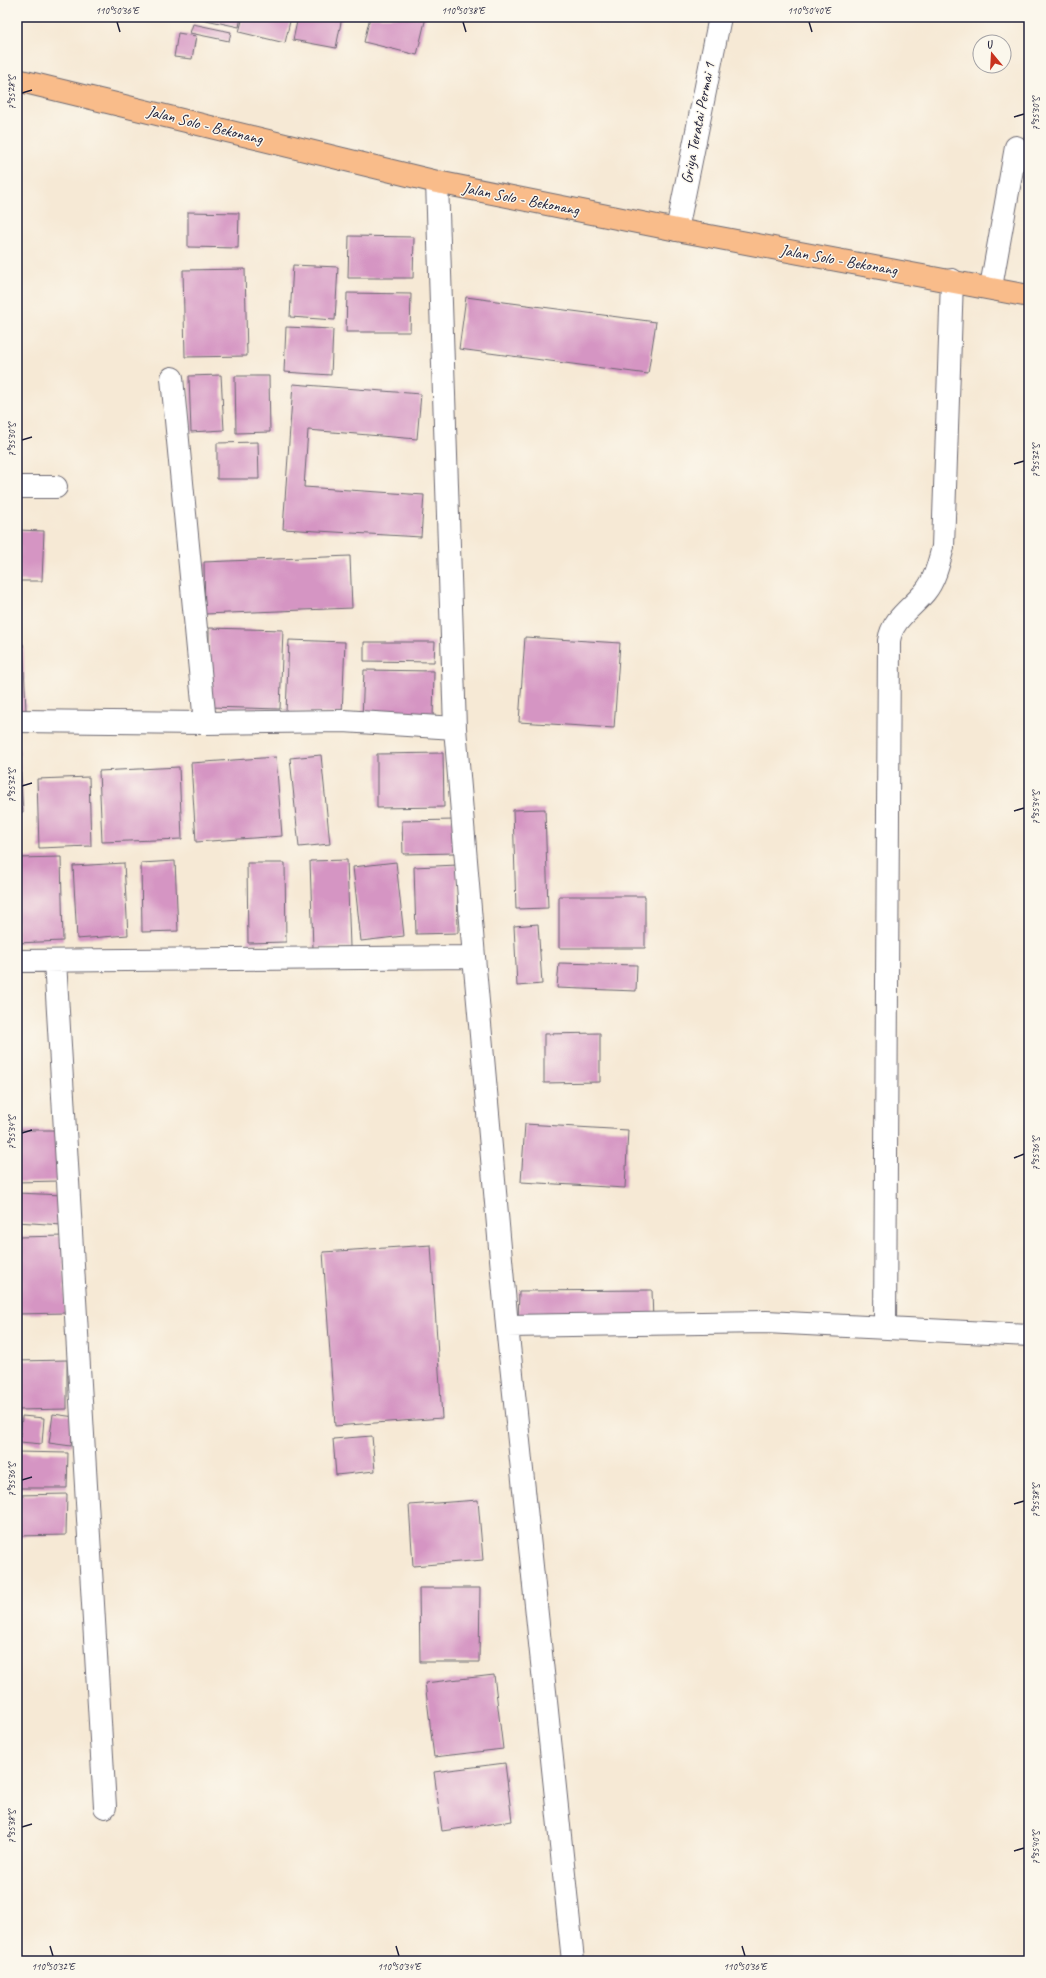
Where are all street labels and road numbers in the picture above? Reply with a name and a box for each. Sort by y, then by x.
street label: Griya Teratai Permai 1 [676,60,720,185]
street label: Jalan Solo - Bekonang [144,101,266,149]
street label: Jalan Solo - Bekonang [460,178,582,220]
street label: Jalan Solo - Bekonang [778,240,900,280]

